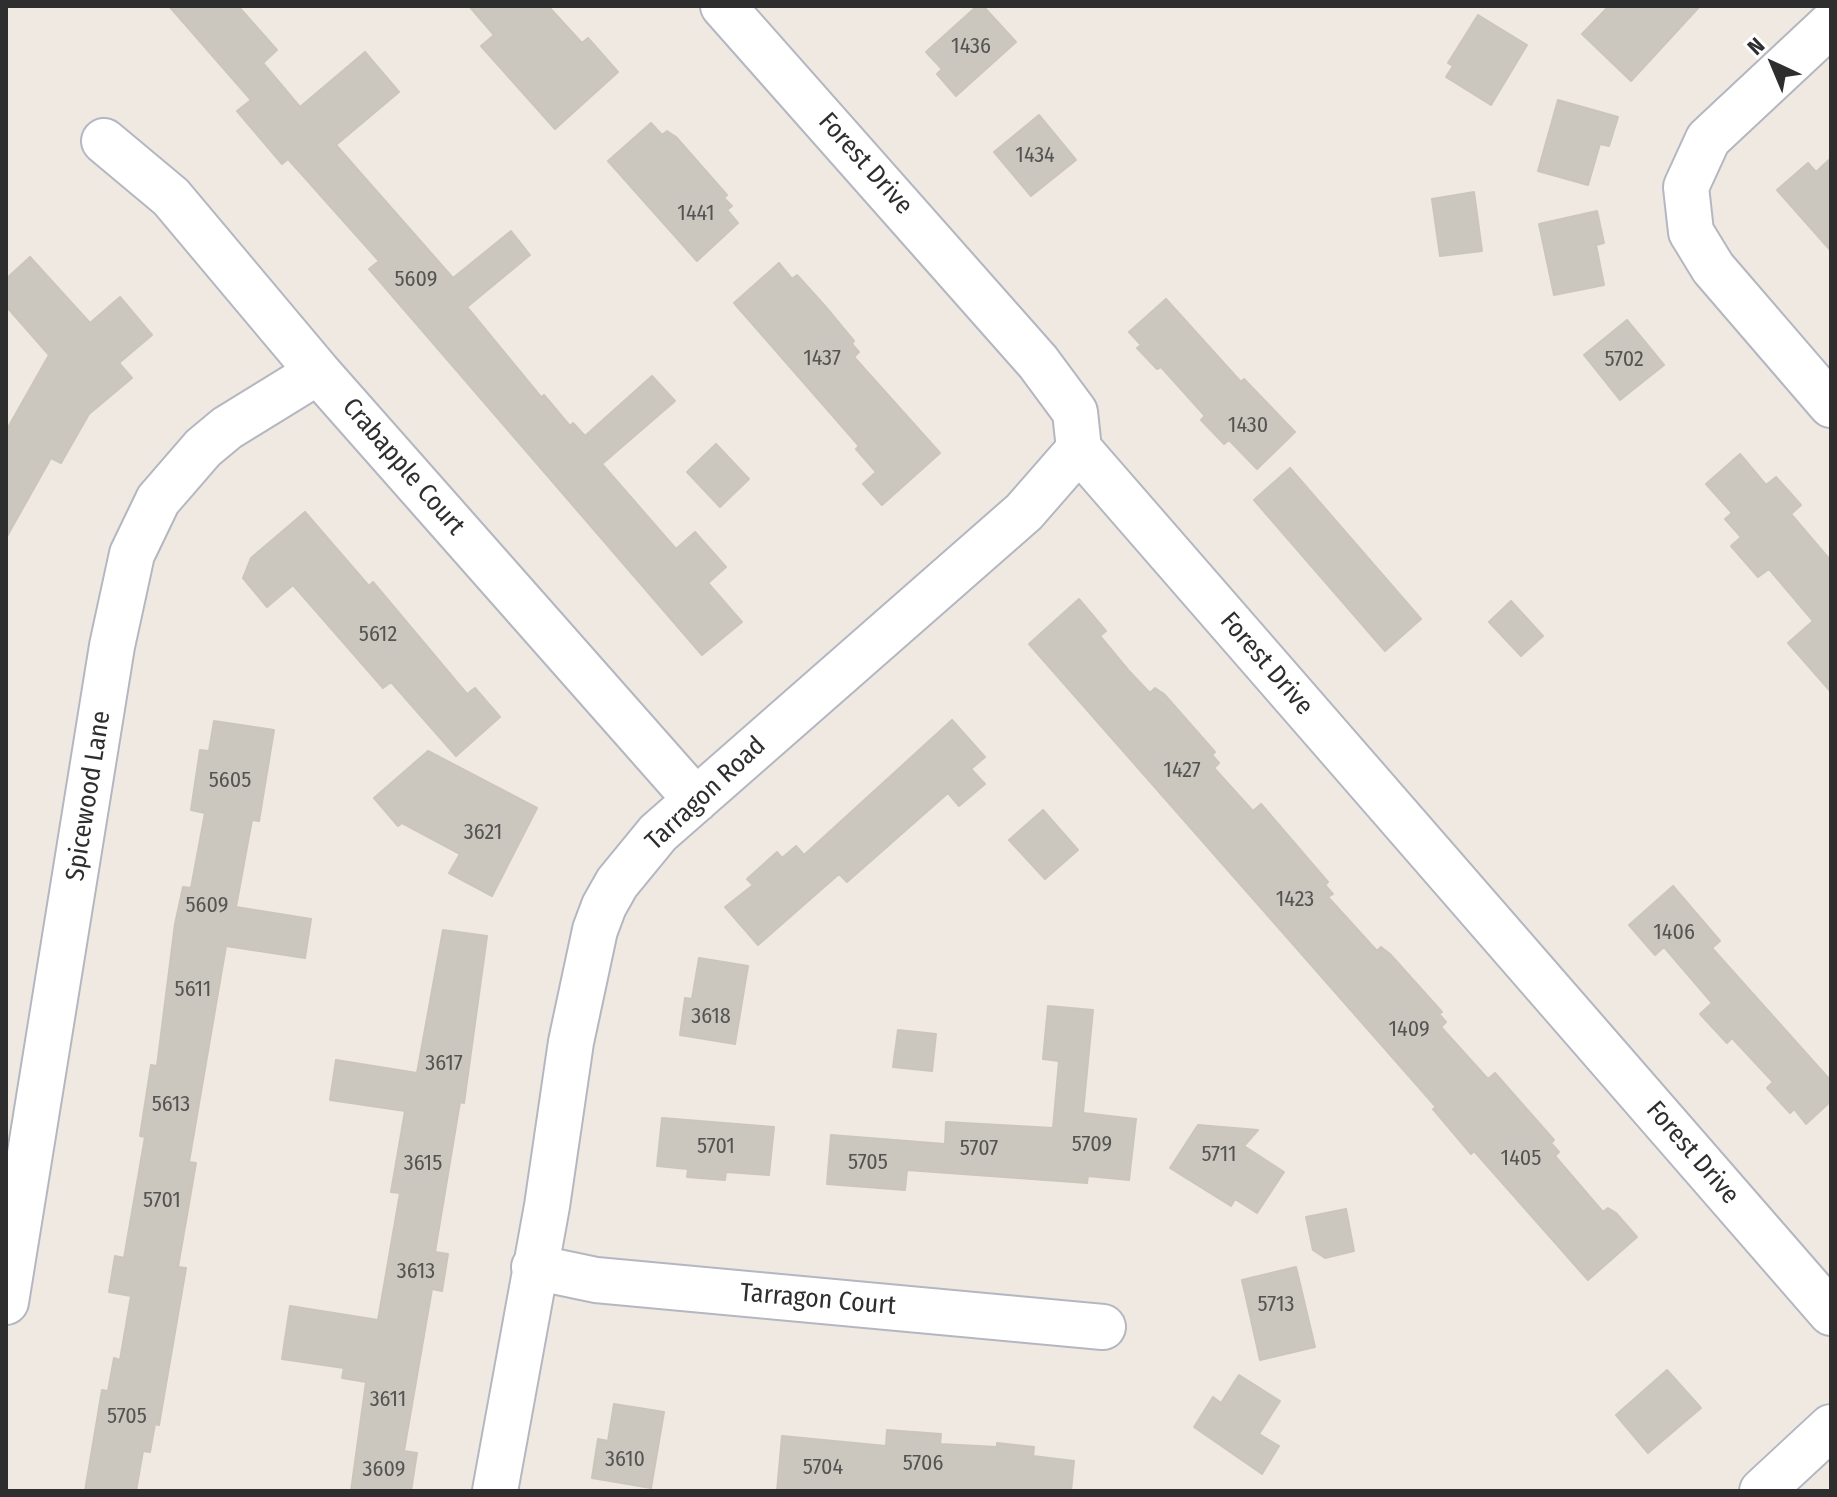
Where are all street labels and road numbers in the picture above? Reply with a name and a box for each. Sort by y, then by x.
street label: Forest Drive [811,107,919,221]
street label: Crabapple Court [335,392,471,542]
street label: Forest Drive [1213,606,1319,722]
street label: Spicewood Lane [60,709,118,883]
street label: Tarragon Road [640,731,772,857]
street label: Forest Drive [1639,1095,1745,1211]
street label: Tarragon Court [739,1278,897,1322]

